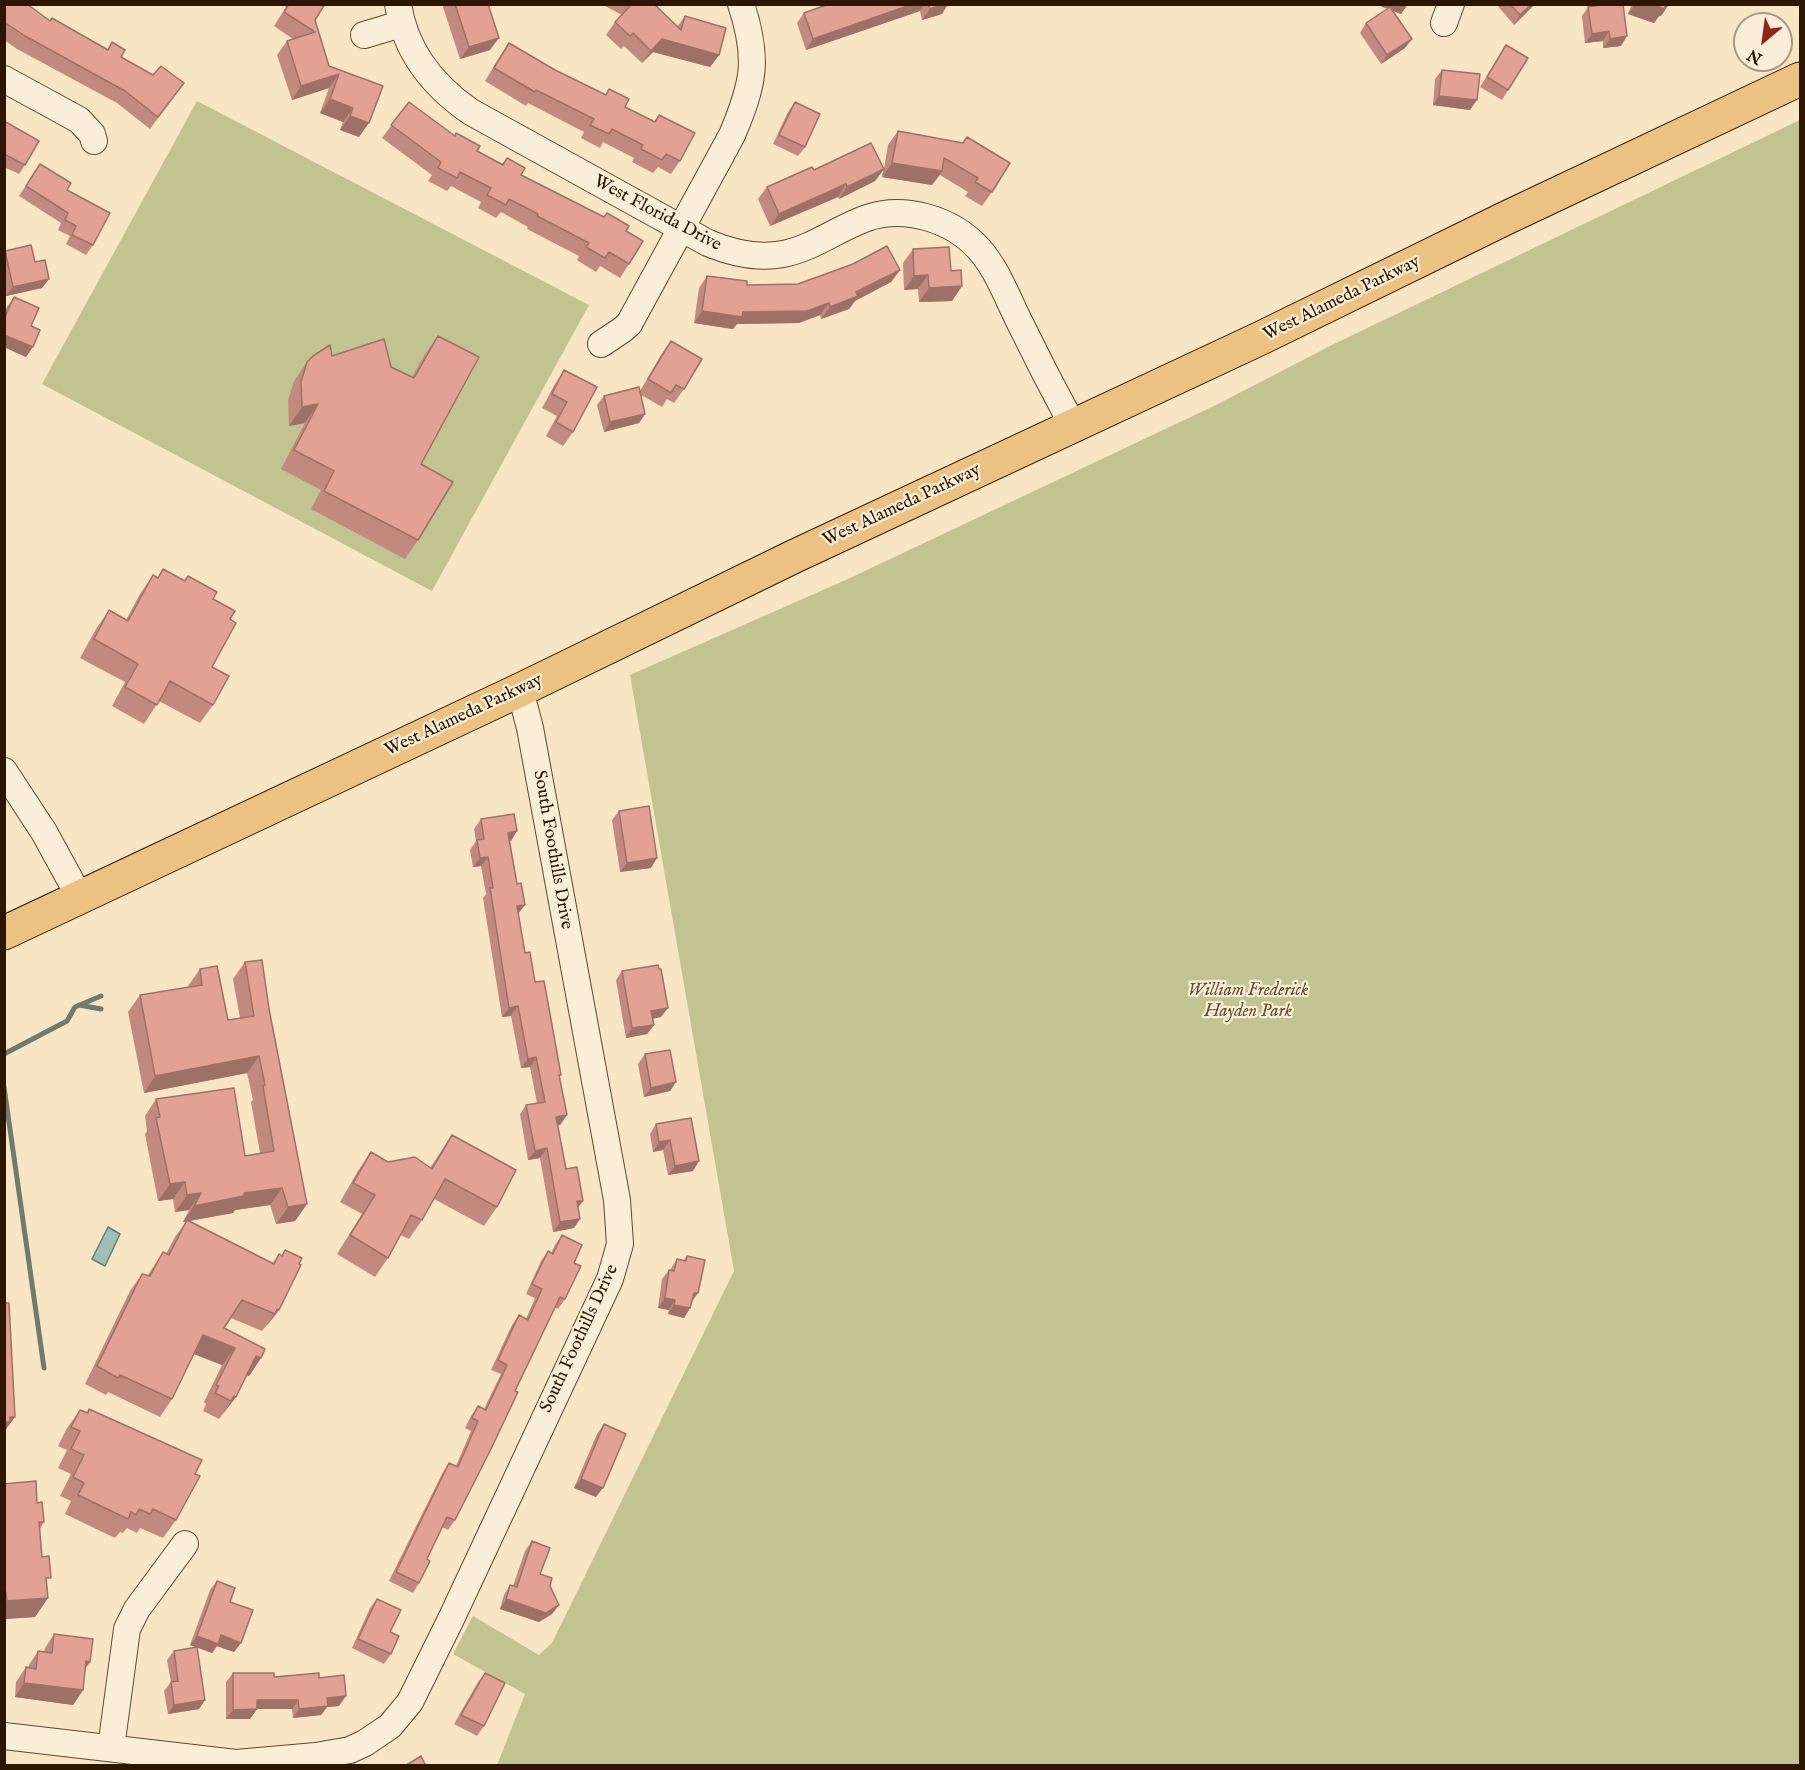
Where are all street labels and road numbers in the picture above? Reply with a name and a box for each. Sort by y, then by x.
street label: West Florida Drive [589,171,725,257]
street label: West Alameda Parkway [1260,252,1424,346]
street label: West Alameda Parkway [820,460,984,552]
street label: West Alameda Parkway [382,670,546,762]
street label: South Foothills Drive [527,769,577,931]
street label: South Foothills Drive [536,1261,624,1417]

